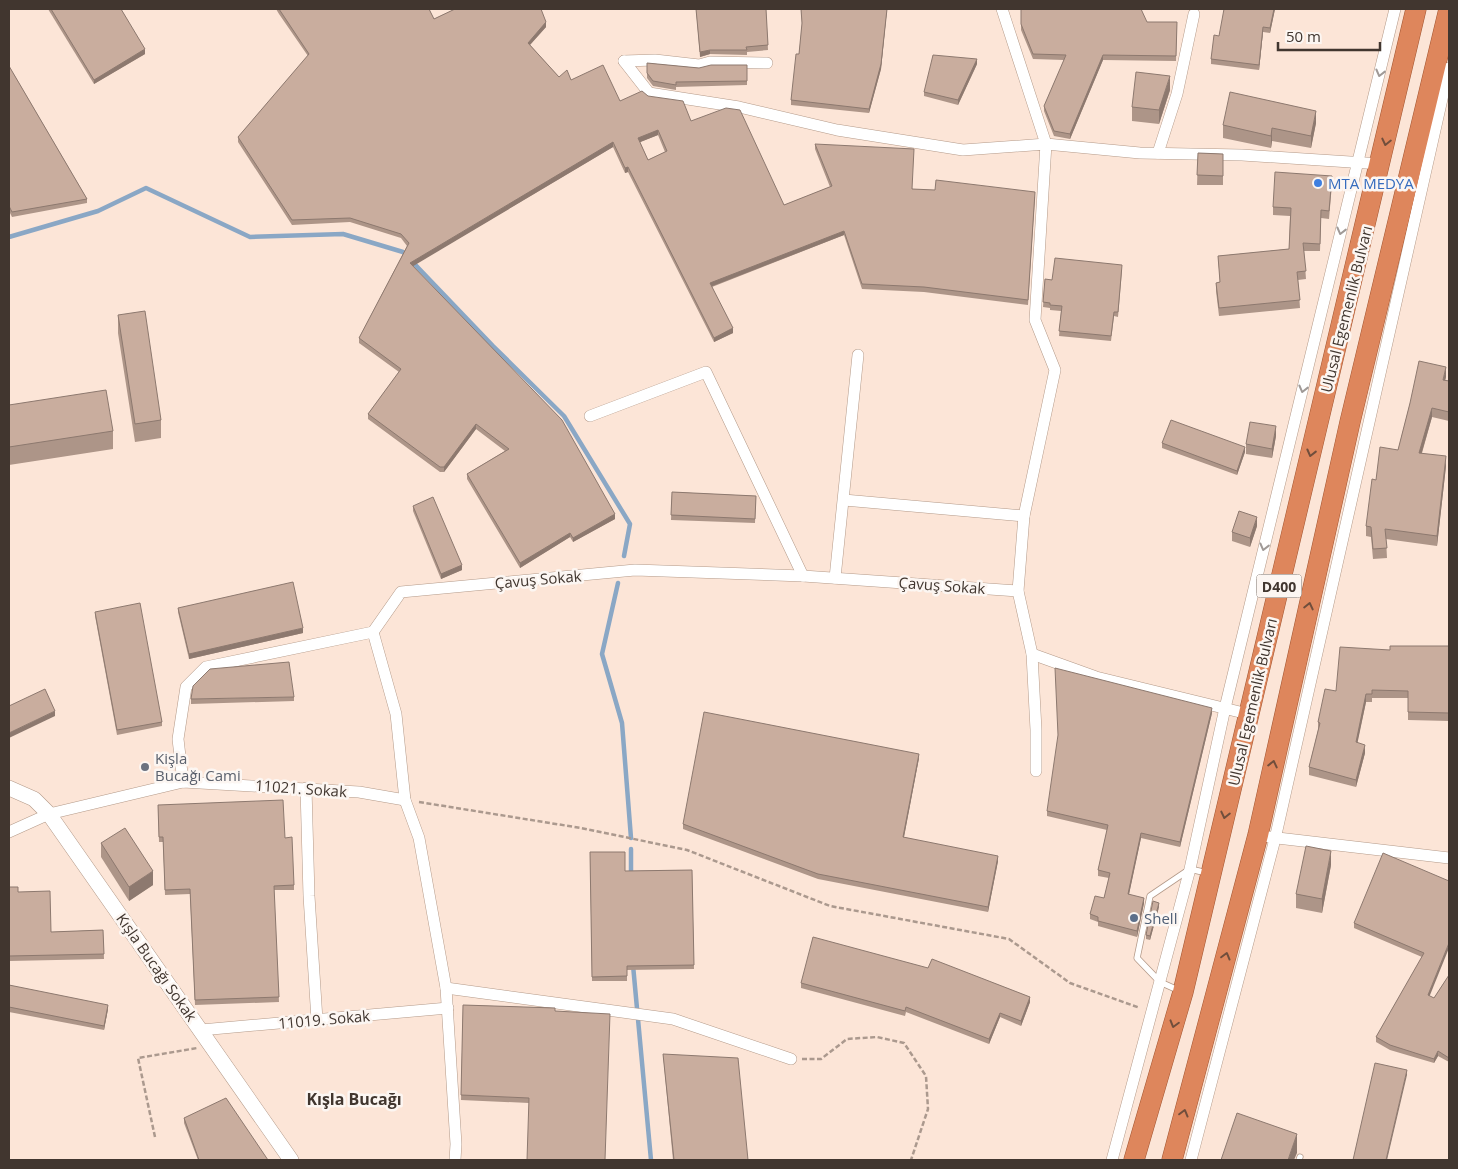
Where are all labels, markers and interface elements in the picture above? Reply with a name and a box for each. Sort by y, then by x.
scale bar [1278,20,1380,52]
text: 50 m [1286,26,1321,46]
one-way arrow [1375,69,1386,78]
one-way arrow [1381,137,1392,146]
place label: MTA MEDYA [1328,173,1414,193]
marker: MTA MEDYA [1312,177,1324,189]
street label: Ulusal Egemenlik Bulvarı [1316,223,1376,395]
one-way arrow [1336,227,1347,236]
one-way arrow [1298,384,1309,393]
one-way arrow [1306,448,1317,457]
one-way arrow [1259,542,1270,551]
street label: Çavuş Sokak [494,565,582,593]
street label: Çavuş Sokak [898,572,986,598]
road number: D400 [1256,574,1302,598]
one-way arrow [1303,601,1314,610]
street label: Ulusal Egemenlik Bulvarı [1223,616,1281,788]
place label: Kişla Bucağı Cami [155,748,241,785]
one-way arrow [1267,760,1278,769]
marker: Kişla Bucağı Cami [139,761,151,773]
street label: 11021. Sokak [254,775,348,801]
one-way arrow [1220,811,1231,820]
place label: Shell [1144,908,1177,928]
street label: Kışla Bucağı Sokak [112,909,202,1025]
marker: Shell [1128,912,1140,924]
one-way arrow [1220,952,1230,961]
street label: 11019. Sokak [277,1005,371,1033]
one-way arrow [1169,1019,1179,1027]
district label: Kışla Bucağı [306,1088,402,1110]
one-way arrow [1178,1109,1189,1118]

